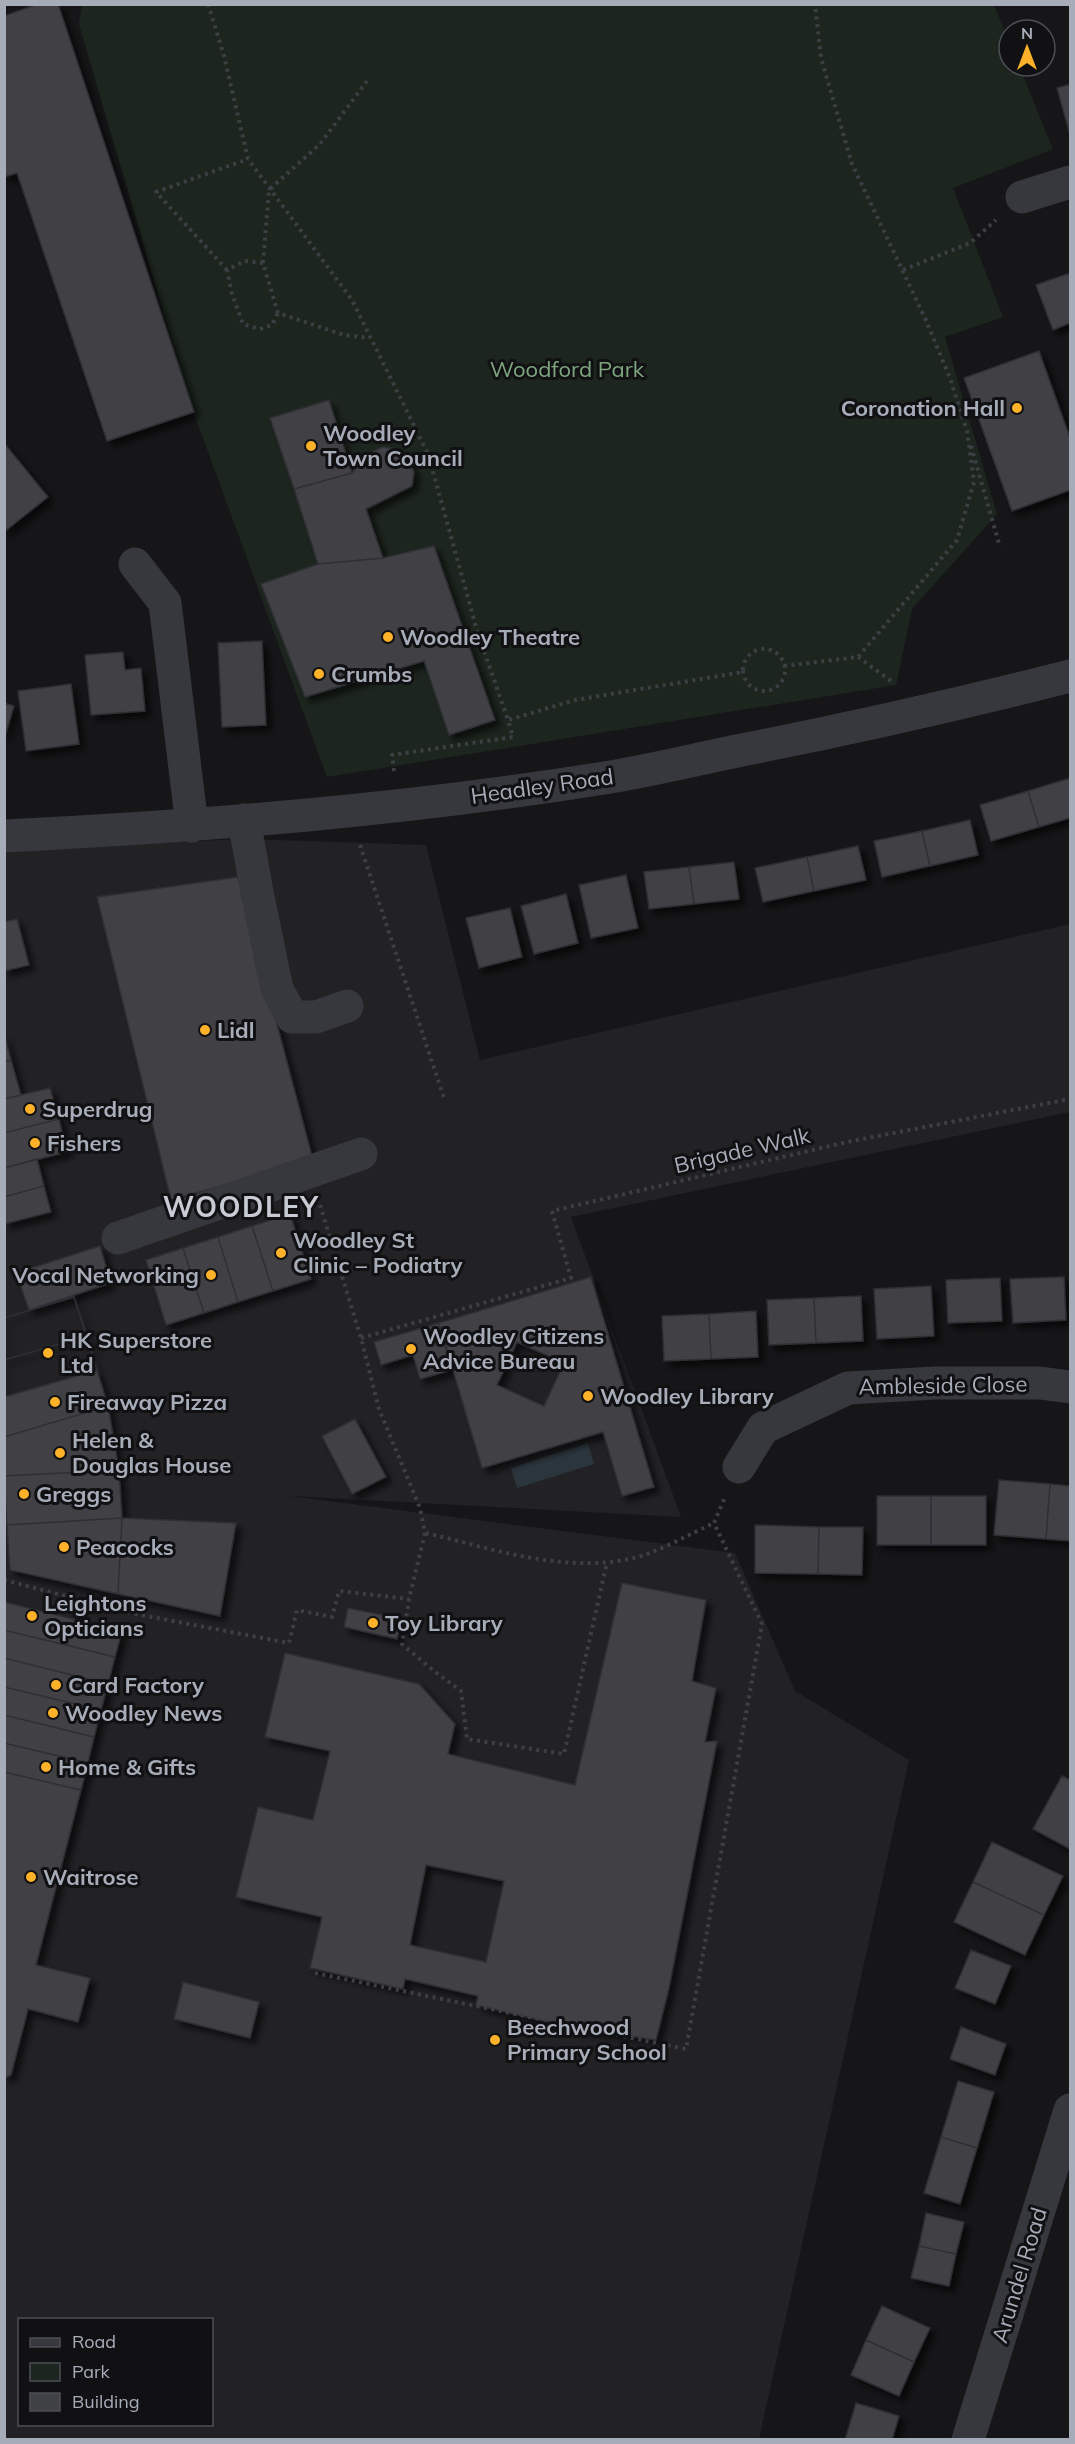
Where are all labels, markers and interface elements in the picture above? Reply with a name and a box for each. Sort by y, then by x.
north arrow [997,18,1057,78]
text: N [1021,23,1033,43]
park label: Woodford Park [490,355,645,383]
place label: Coronation Hall [841,394,1005,422]
marker: Coronation Hall [1010,401,1024,415]
place label: Woodley Town Council [323,419,463,472]
marker: Woodley Town Council [304,439,318,453]
place label: Woodley Theatre [400,623,580,651]
marker: Woodley Theatre [381,630,395,644]
place label: Crumbs [331,660,412,688]
marker: Crumbs [312,667,326,681]
street label: Headley Road [469,762,615,810]
place label: Lidl [217,1016,254,1044]
marker: Lidl [198,1023,212,1037]
place label: Superdrug [42,1095,153,1123]
marker: Superdrug [23,1102,37,1116]
street label: Brigade Walk [671,1121,813,1179]
place label: Fishers [47,1129,121,1157]
marker: Fishers [28,1136,42,1150]
district label: WOODLEY [163,1189,319,1224]
place label: Woodley St Clinic – Podiatry [293,1226,463,1279]
marker: Woodley St Clinic – Podiatry [274,1246,288,1260]
place label: Vocal Networking [11,1261,199,1289]
marker: Vocal Networking [204,1268,218,1282]
place label: Woodley Citizens Advice Bureau [423,1322,604,1375]
place label: HK Superstore Ltd [60,1326,212,1379]
marker: Woodley Citizens Advice Bureau [404,1342,418,1356]
marker: HK Superstore Ltd [41,1346,55,1360]
street label: Ambleside Close [858,1370,1028,1400]
place label: Woodley Library [600,1382,774,1410]
place label: Fireaway Pizza [67,1388,227,1416]
marker: Woodley Library [581,1389,595,1403]
marker: Fireaway Pizza [48,1395,62,1409]
place label: Helen & Douglas House [72,1426,231,1479]
marker: Helen & Douglas House [53,1446,67,1460]
place label: Greggs [36,1480,111,1508]
marker: Greggs [17,1487,31,1501]
place label: Peacocks [76,1533,174,1561]
marker: Peacocks [57,1540,71,1554]
place label: Leightons Opticians [44,1589,147,1642]
marker: Leightons Opticians [25,1609,39,1623]
place label: Toy Library [385,1609,503,1637]
marker: Toy Library [366,1616,380,1630]
place label: Card Factory [68,1671,204,1699]
marker: Card Factory [49,1678,63,1692]
place label: Woodley News [65,1699,222,1727]
marker: Woodley News [46,1706,60,1720]
place label: Home & Gifts [58,1753,196,1781]
marker: Home & Gifts [39,1760,53,1774]
place label: Waitrose [43,1863,139,1891]
marker: Waitrose [24,1870,38,1884]
place label: Beechwood Primary School [507,2013,667,2066]
marker: Beechwood Primary School [488,2033,502,2047]
street label: Arundel Road [985,2204,1053,2346]
legend [18,2318,213,2426]
text: Road [72,2330,116,2353]
text: Park [72,2360,111,2383]
text: Building [72,2390,140,2413]

